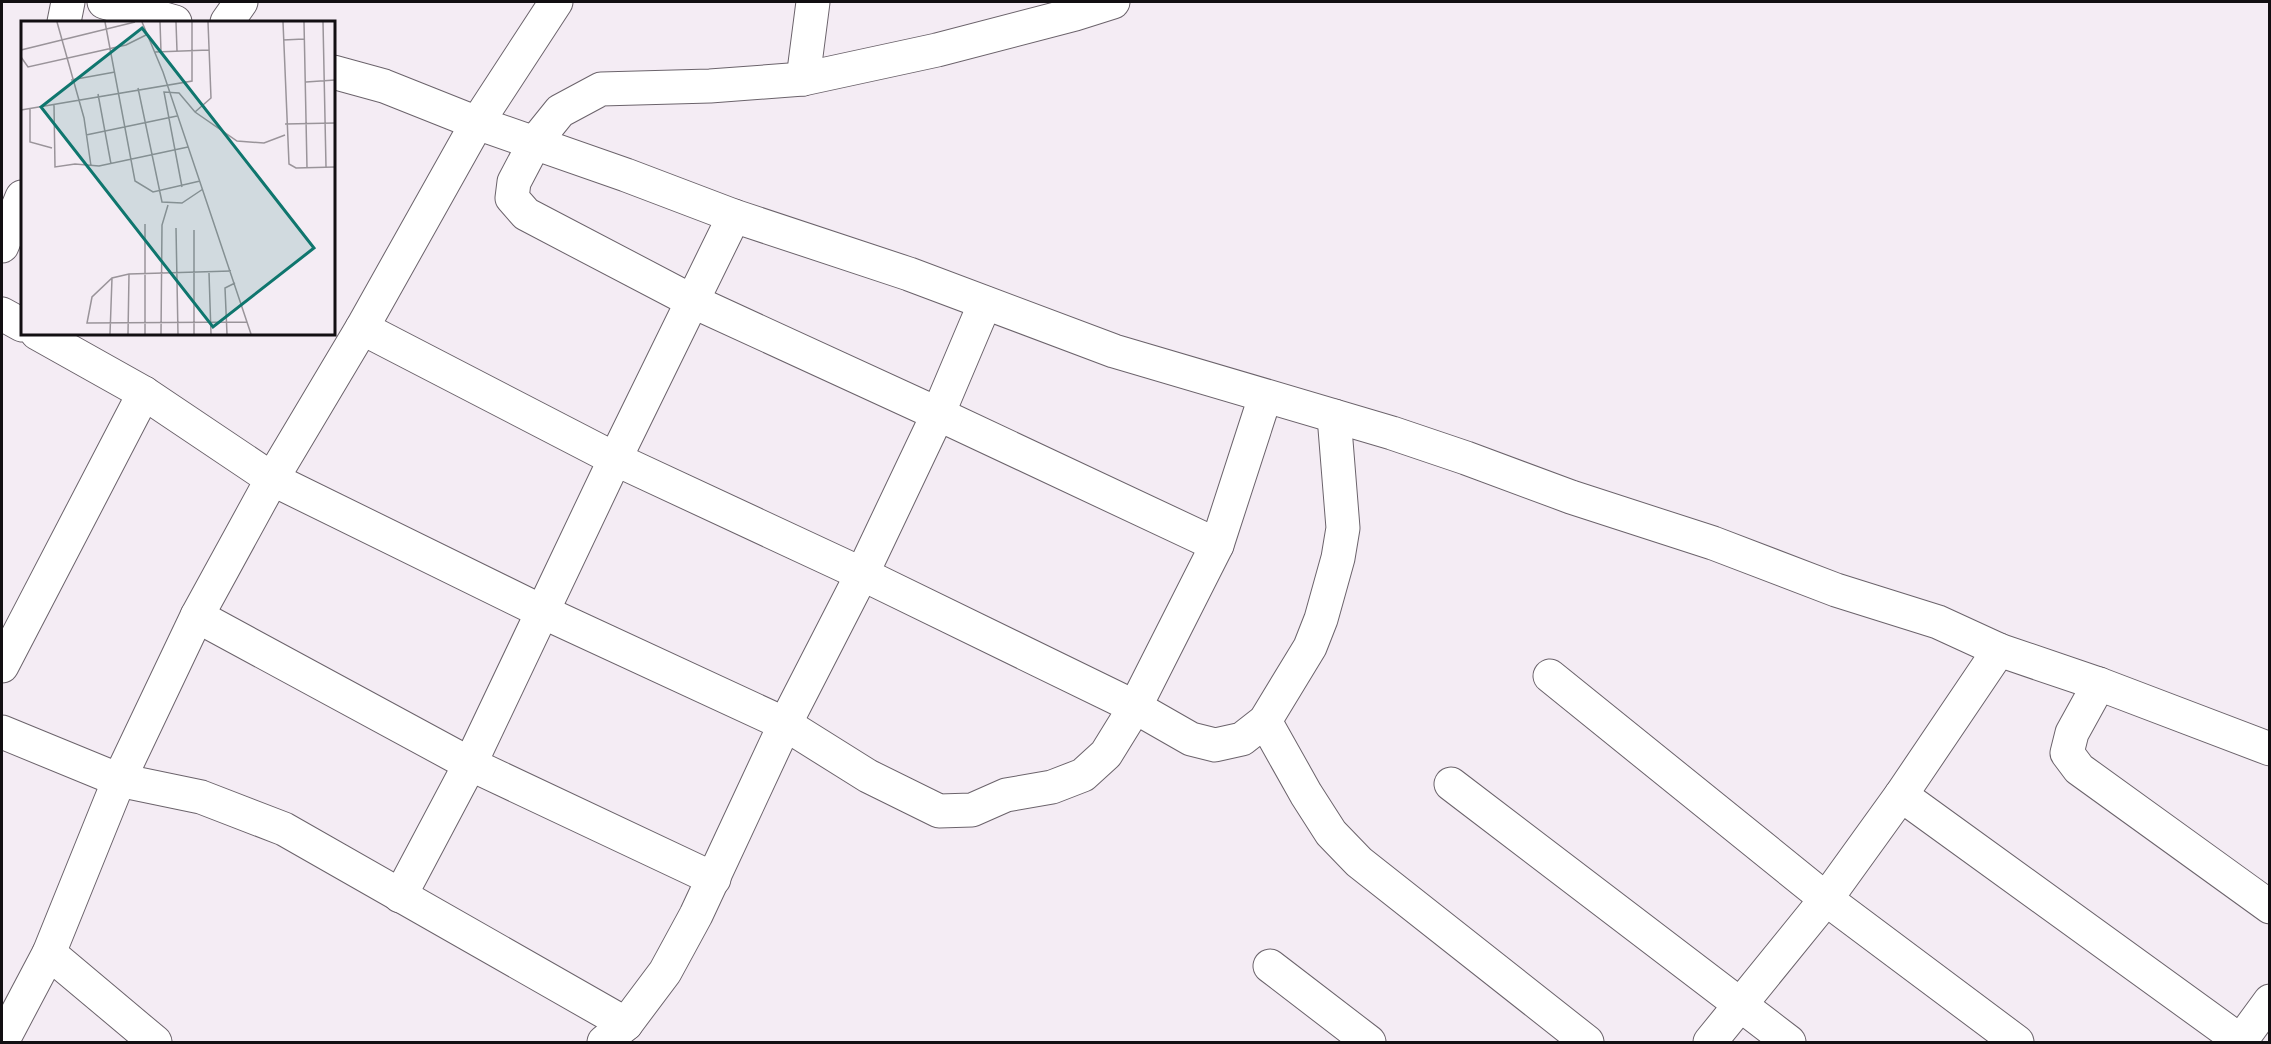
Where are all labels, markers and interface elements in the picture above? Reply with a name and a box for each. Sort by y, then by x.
inset map [21,21,334,334]

